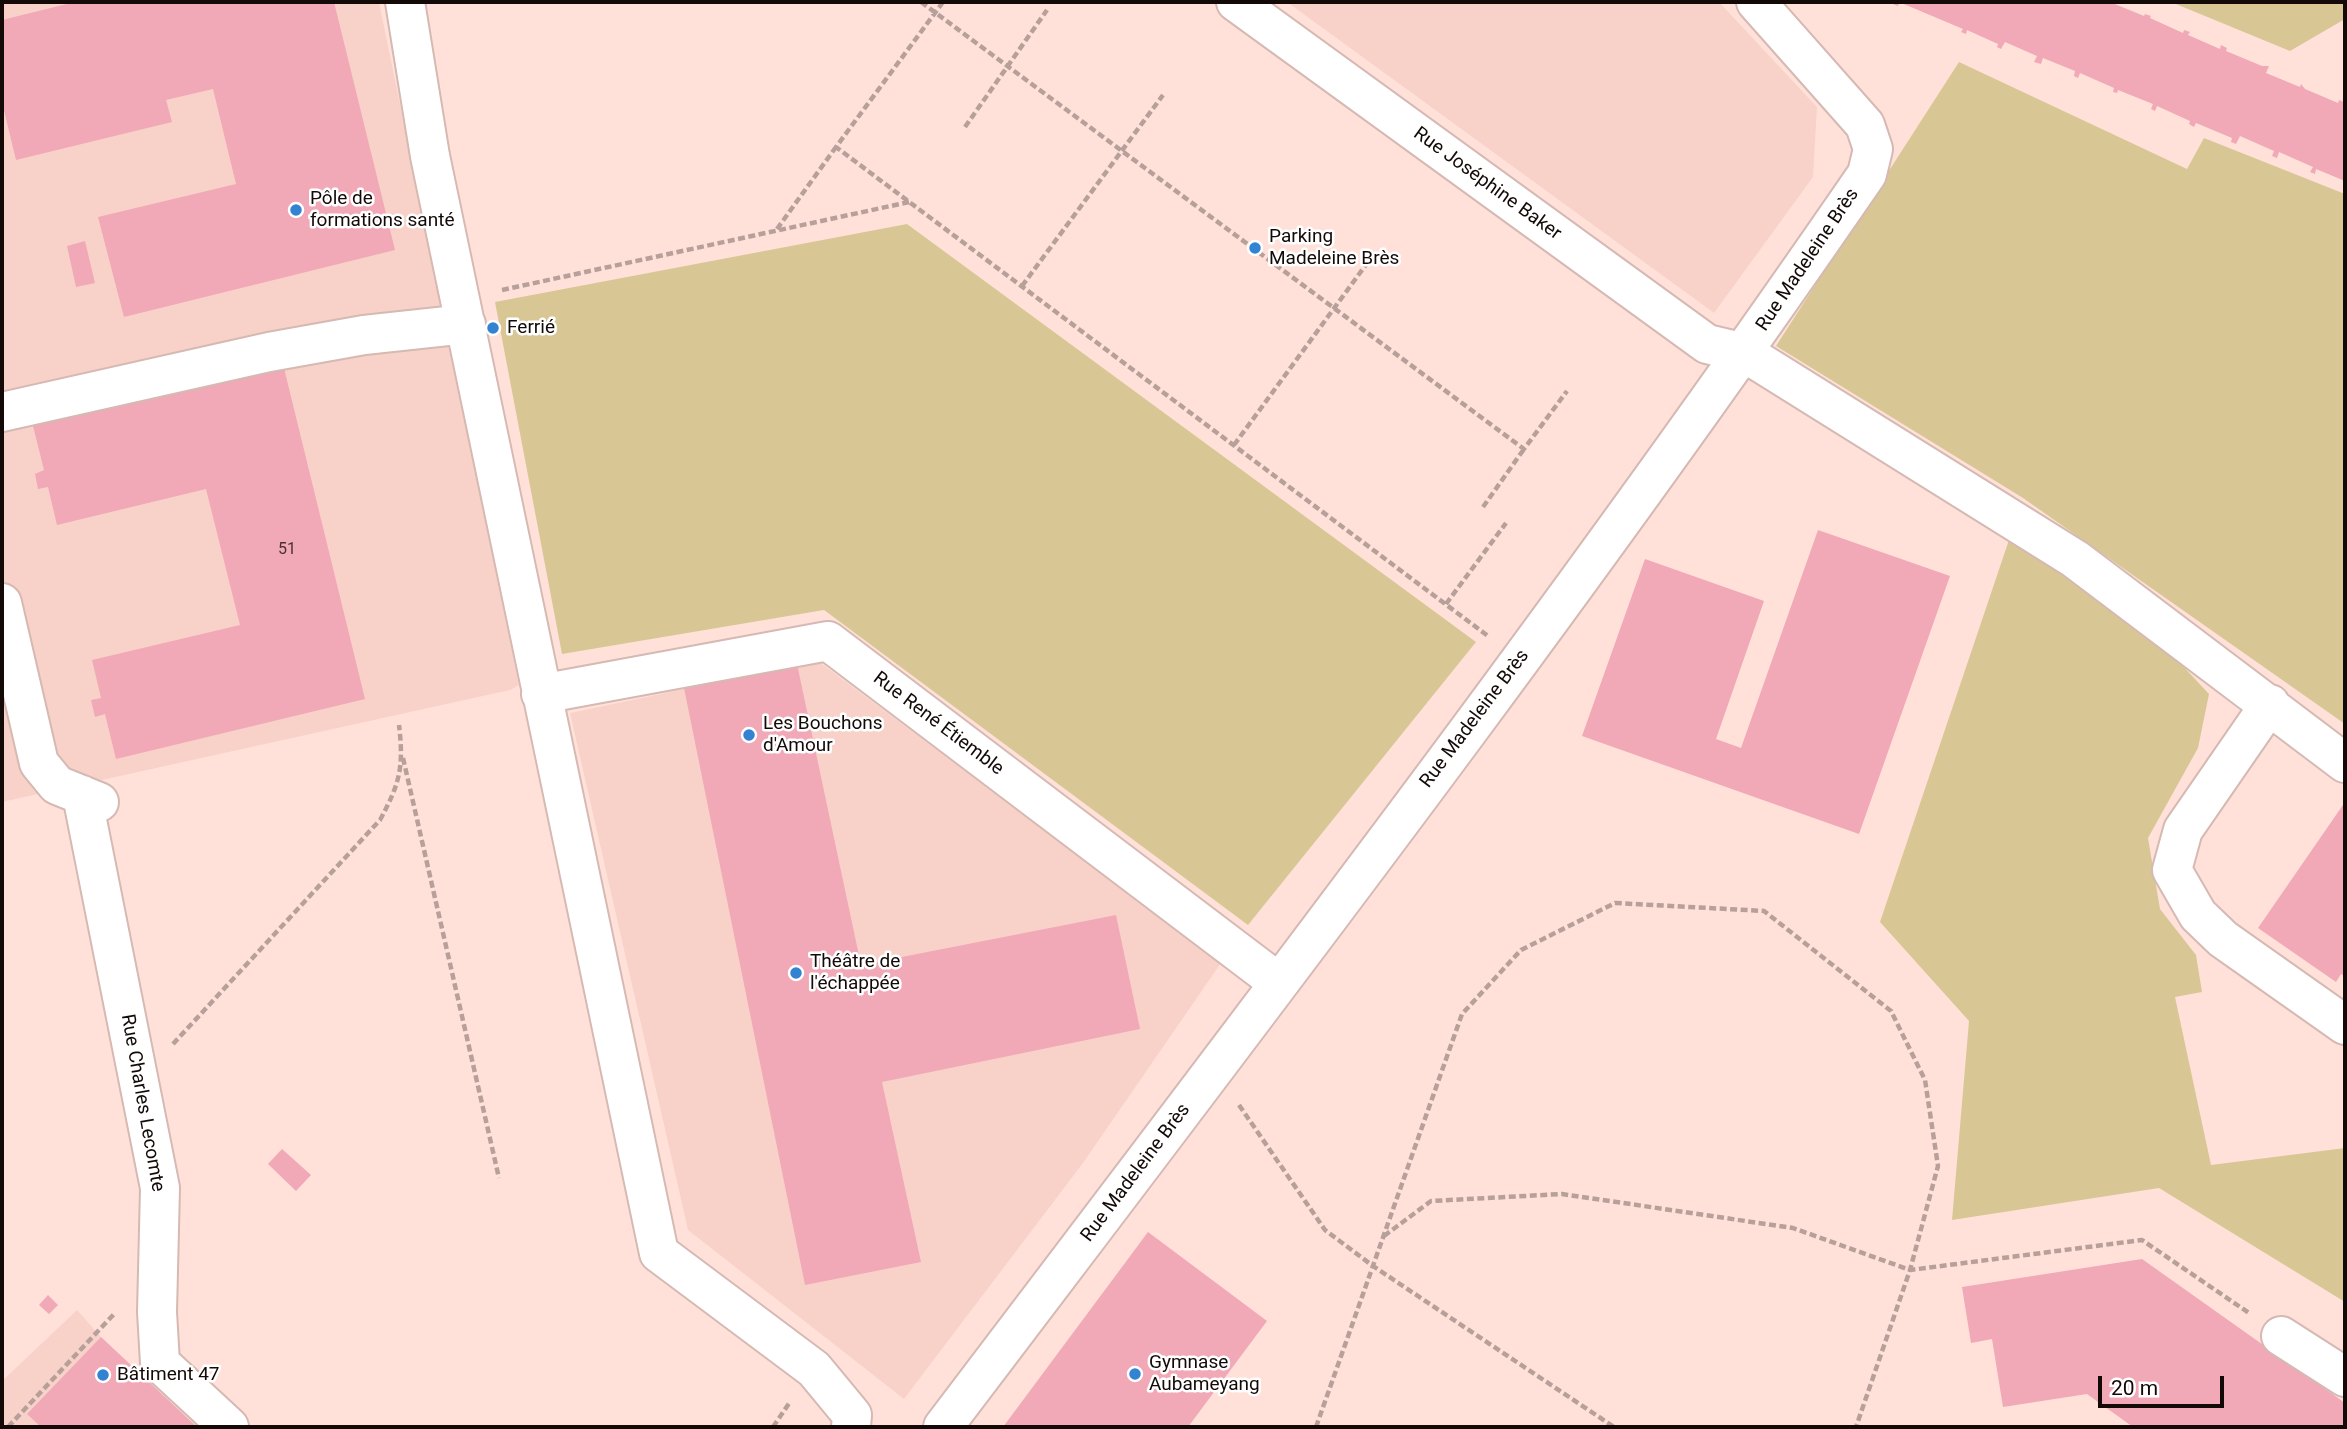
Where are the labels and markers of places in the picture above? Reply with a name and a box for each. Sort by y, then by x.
place label: Pôle de formations santé [310,188,454,232]
marker: Pôle de formations santé [288,202,304,218]
place label: Parking Madeleine Brès [1269,226,1399,270]
marker: Parking Madeleine Brès [1247,240,1263,256]
place label: Ferrié [507,317,555,339]
marker: Ferrié [485,320,501,336]
place label: Les Bouchons d'Amour [763,713,883,757]
marker: Les Bouchons d'Amour [741,727,757,743]
place label: Théâtre de l'échappée [810,951,900,995]
marker: Théâtre de l'échappée [788,965,804,981]
place label: Gymnase Aubameyang [1149,1352,1260,1396]
place label: Bâtiment 47 [117,1364,220,1386]
marker: Gymnase Aubameyang [1127,1366,1143,1382]
marker: Bâtiment 47 [95,1367,111,1383]

